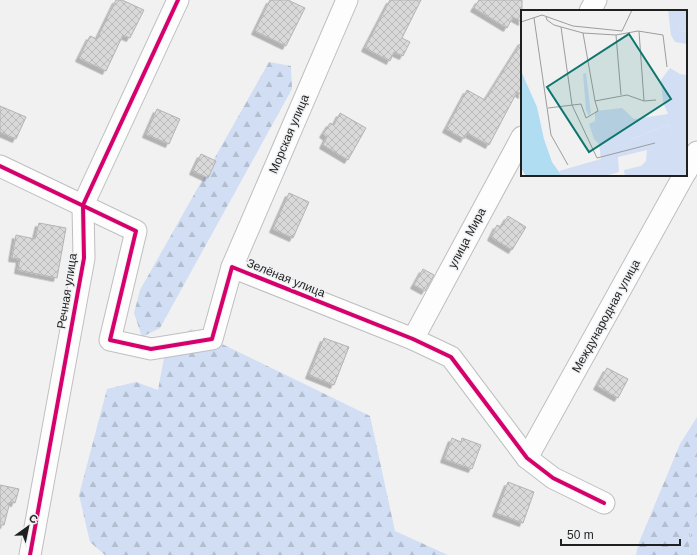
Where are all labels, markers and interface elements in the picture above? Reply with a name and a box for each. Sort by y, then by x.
inset map [521,10,687,176]
street label: Морская улица [266,92,312,176]
street label: улица Мира [445,205,489,271]
street label: Речная улица [54,252,80,330]
street label: Зелёная улица [245,256,328,300]
street label: Международная улица [569,257,643,375]
north arrow [8,507,48,547]
text: С [27,511,40,526]
scale bar [561,521,680,547]
text: 50 m [567,528,594,542]

